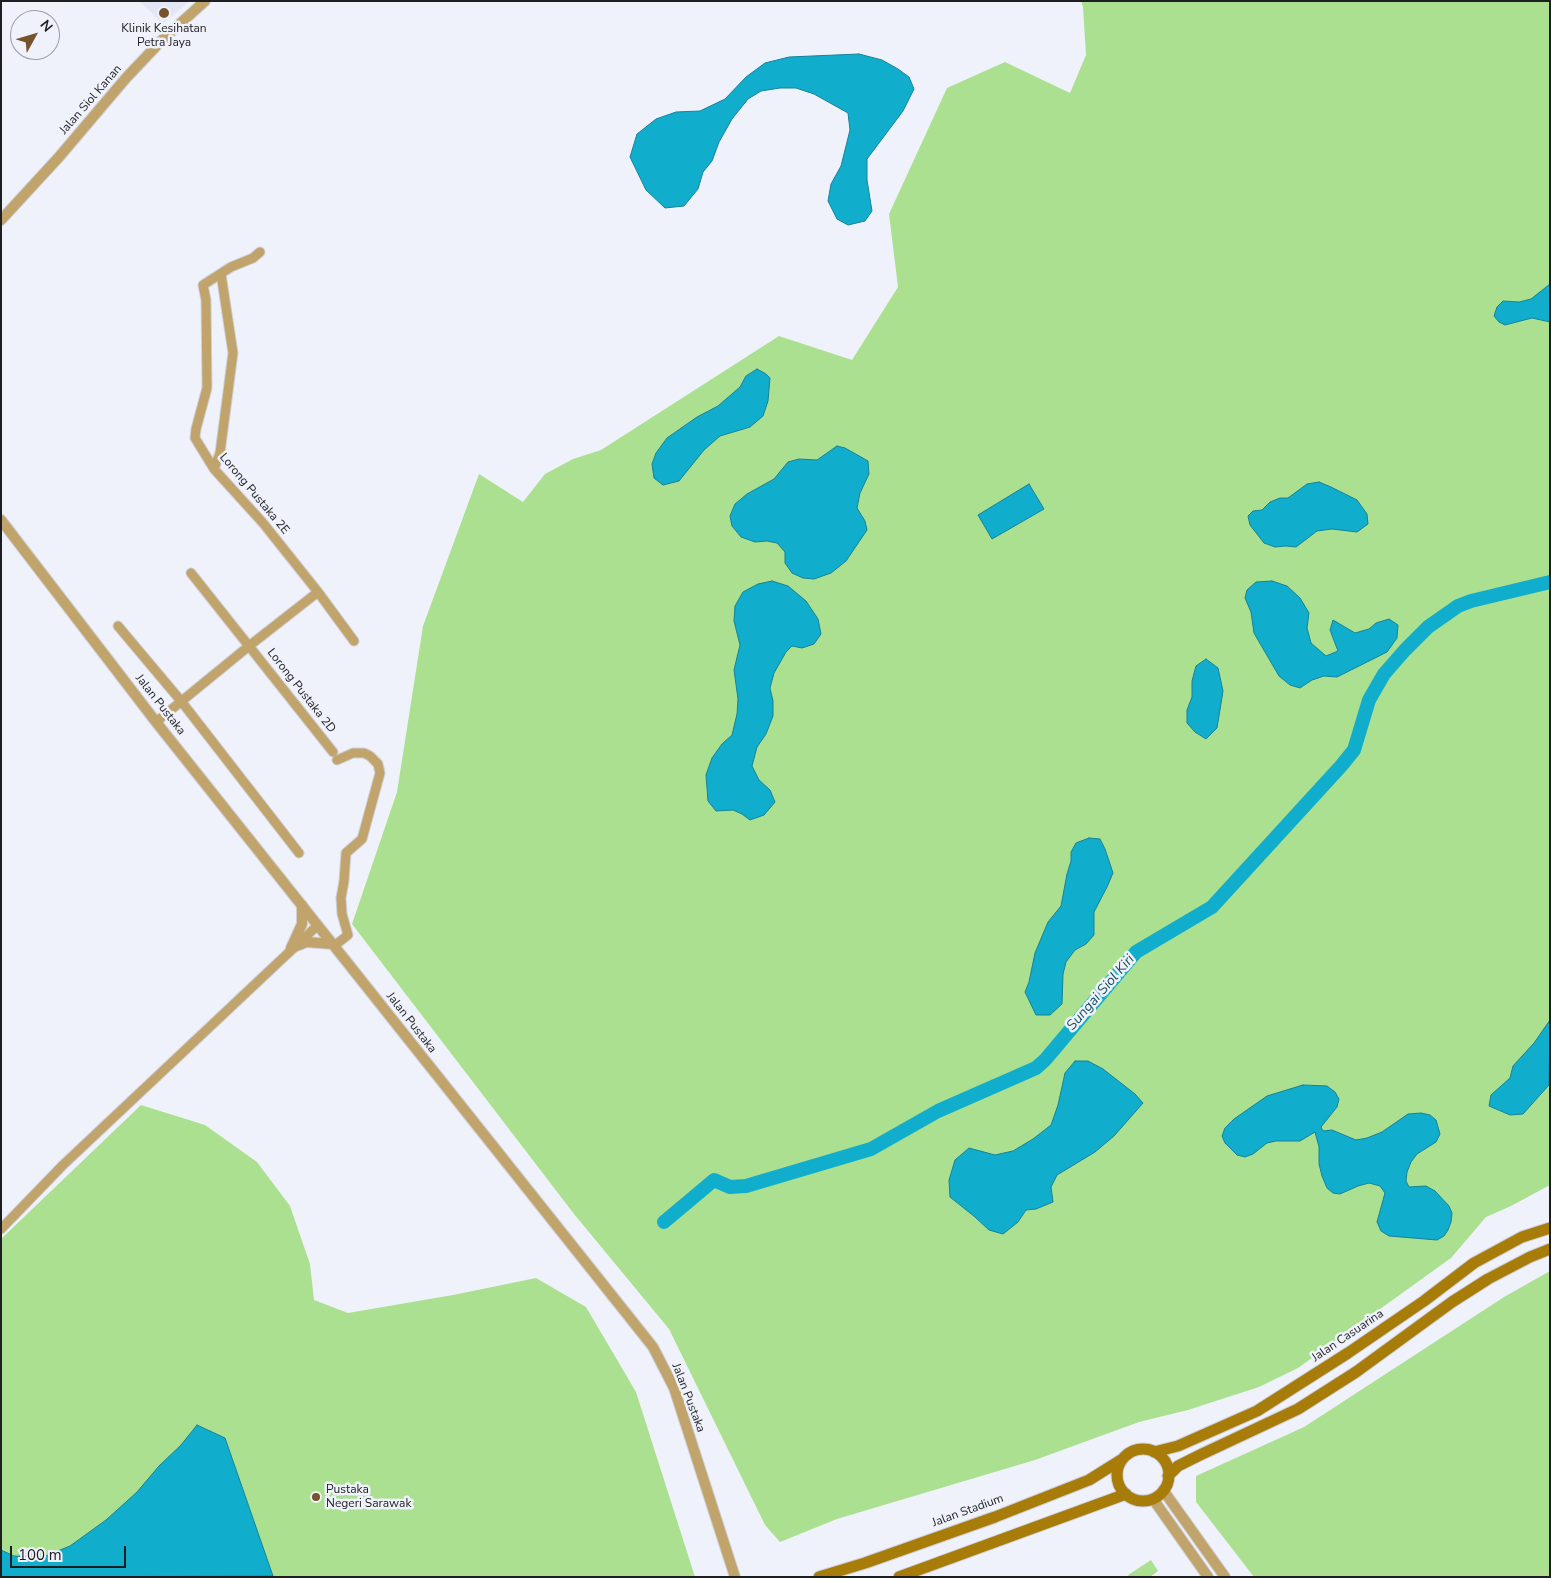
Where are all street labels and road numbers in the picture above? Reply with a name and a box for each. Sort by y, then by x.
street label: Jalan Siol Kanan [57,62,125,138]
street label: Lorong Pustaka 2E [216,451,292,537]
street label: Lorong Pustaka 2D [264,646,338,736]
street label: Jalan Pustaka [132,672,188,738]
street label: Jalan Pustaka [383,990,439,1056]
street label: Jalan Casuarina [1309,1307,1387,1365]
street label: Jalan Pustaka [668,1361,708,1435]
street label: Jalan Stadium [930,1491,1006,1531]

